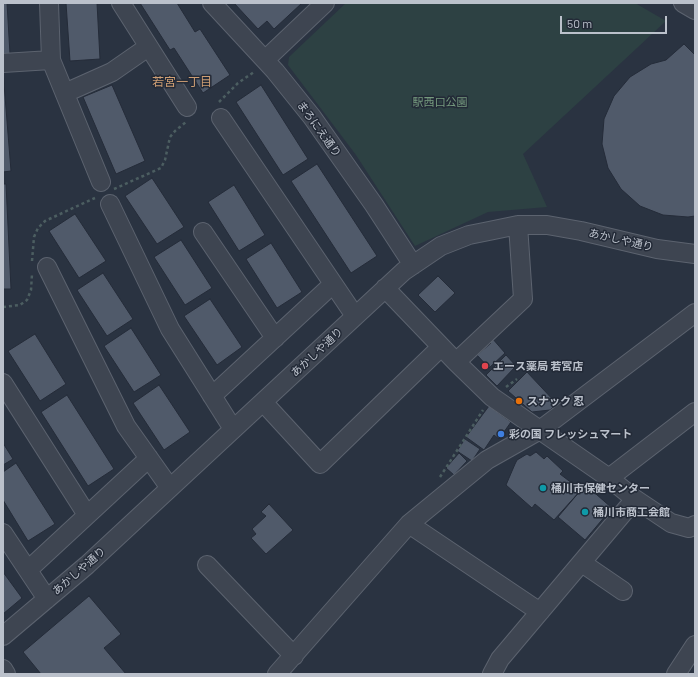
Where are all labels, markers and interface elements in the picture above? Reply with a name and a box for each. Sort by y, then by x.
scale bar [562,8,669,34]
text: 50 m [567,16,592,30]
district label: 若宮一丁目 [152,75,212,89]
park label: 駅西口公園 [413,95,467,109]
street label: まろにえ通り [294,98,344,160]
street label: あかしや通り [587,226,655,254]
street label: あかしや通り [288,325,346,379]
place label: エース薬局 若宮店 [493,359,583,373]
marker: エース薬局 若宮店 [480,361,490,371]
place label: スナック 忍 [527,394,584,408]
marker: スナック 忍 [514,396,524,406]
place label: 彩の国 フレッシュマート [509,427,632,441]
marker: 彩の国 フレッシュマート [496,429,506,439]
place label: 桶川市保健センター [551,481,650,495]
marker: 桶川市保健センター [538,483,548,493]
place label: 桶川市商工会館 [593,505,670,519]
marker: 桶川市商工会館 [580,507,590,517]
street label: あかしや通り [50,544,108,598]

